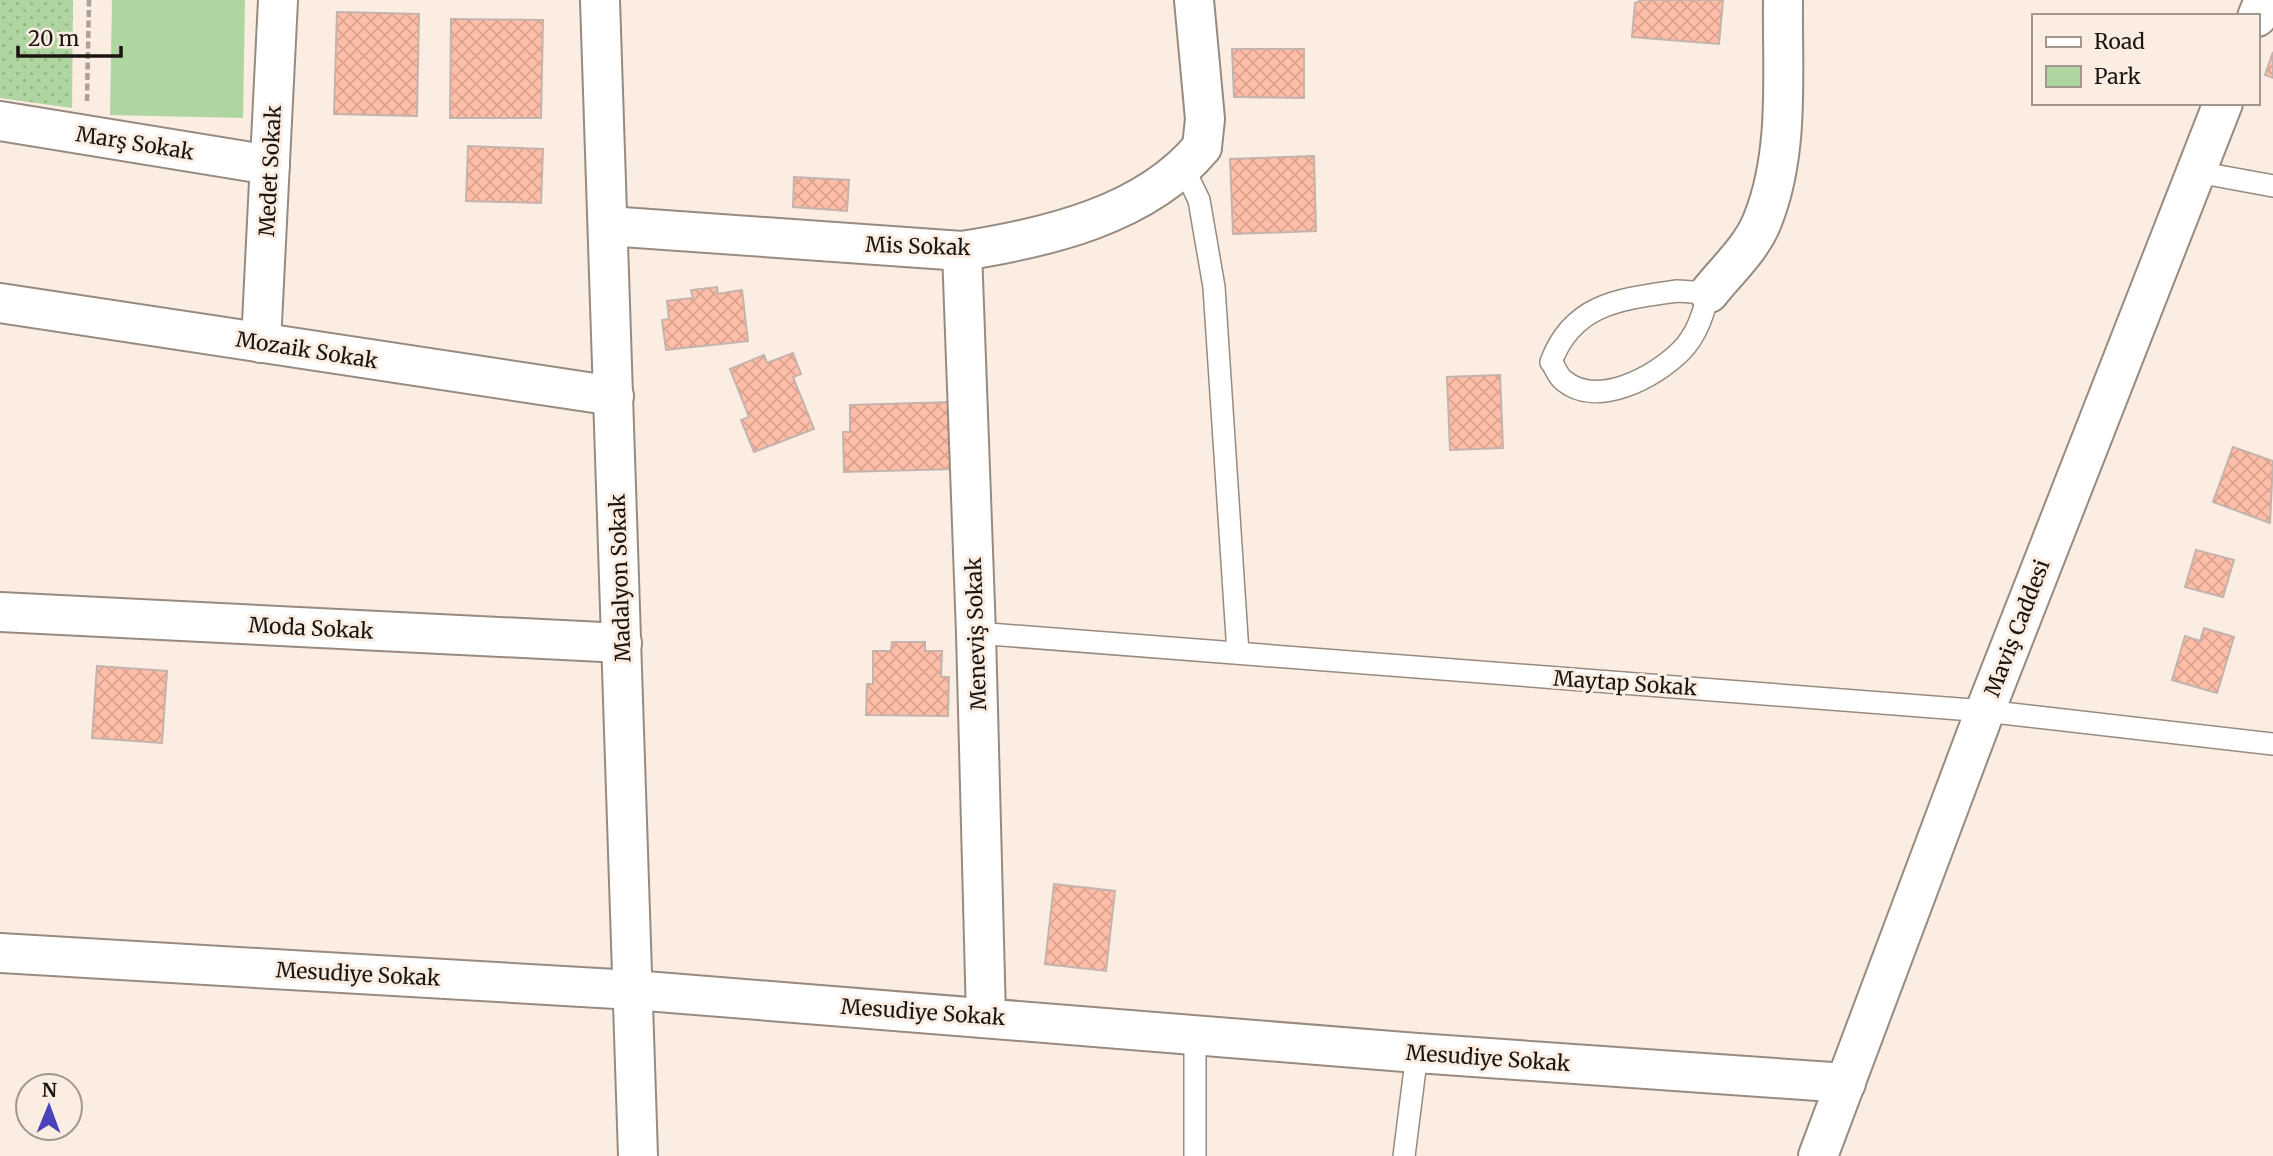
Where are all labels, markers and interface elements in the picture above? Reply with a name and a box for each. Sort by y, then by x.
scale bar [18,14,121,58]
legend [2032,14,2259,105]
text: 20 m [28,25,80,52]
text: Road [2094,28,2145,55]
text: Park [2094,63,2141,90]
street label: Medet Sokak [253,104,287,237]
street label: Marş Sokak [74,120,197,166]
street label: Mis Sokak [865,231,972,261]
street label: Mozaik Sokak [234,325,381,375]
street label: Madalyon Sokak [604,493,636,663]
street label: Maviş Caddesi [1978,555,2056,700]
street label: Meneviş Sokak [960,556,992,711]
street label: Moda Sokak [248,611,375,645]
street label: Maytap Sokak [1552,665,1698,702]
street label: Mesudiye Sokak [275,956,442,992]
street label: Mesudiye Sokak [840,993,1007,1031]
street label: Mesudiye Sokak [1405,1039,1572,1077]
north arrow [14,1072,84,1142]
text: N [42,1078,57,1102]

